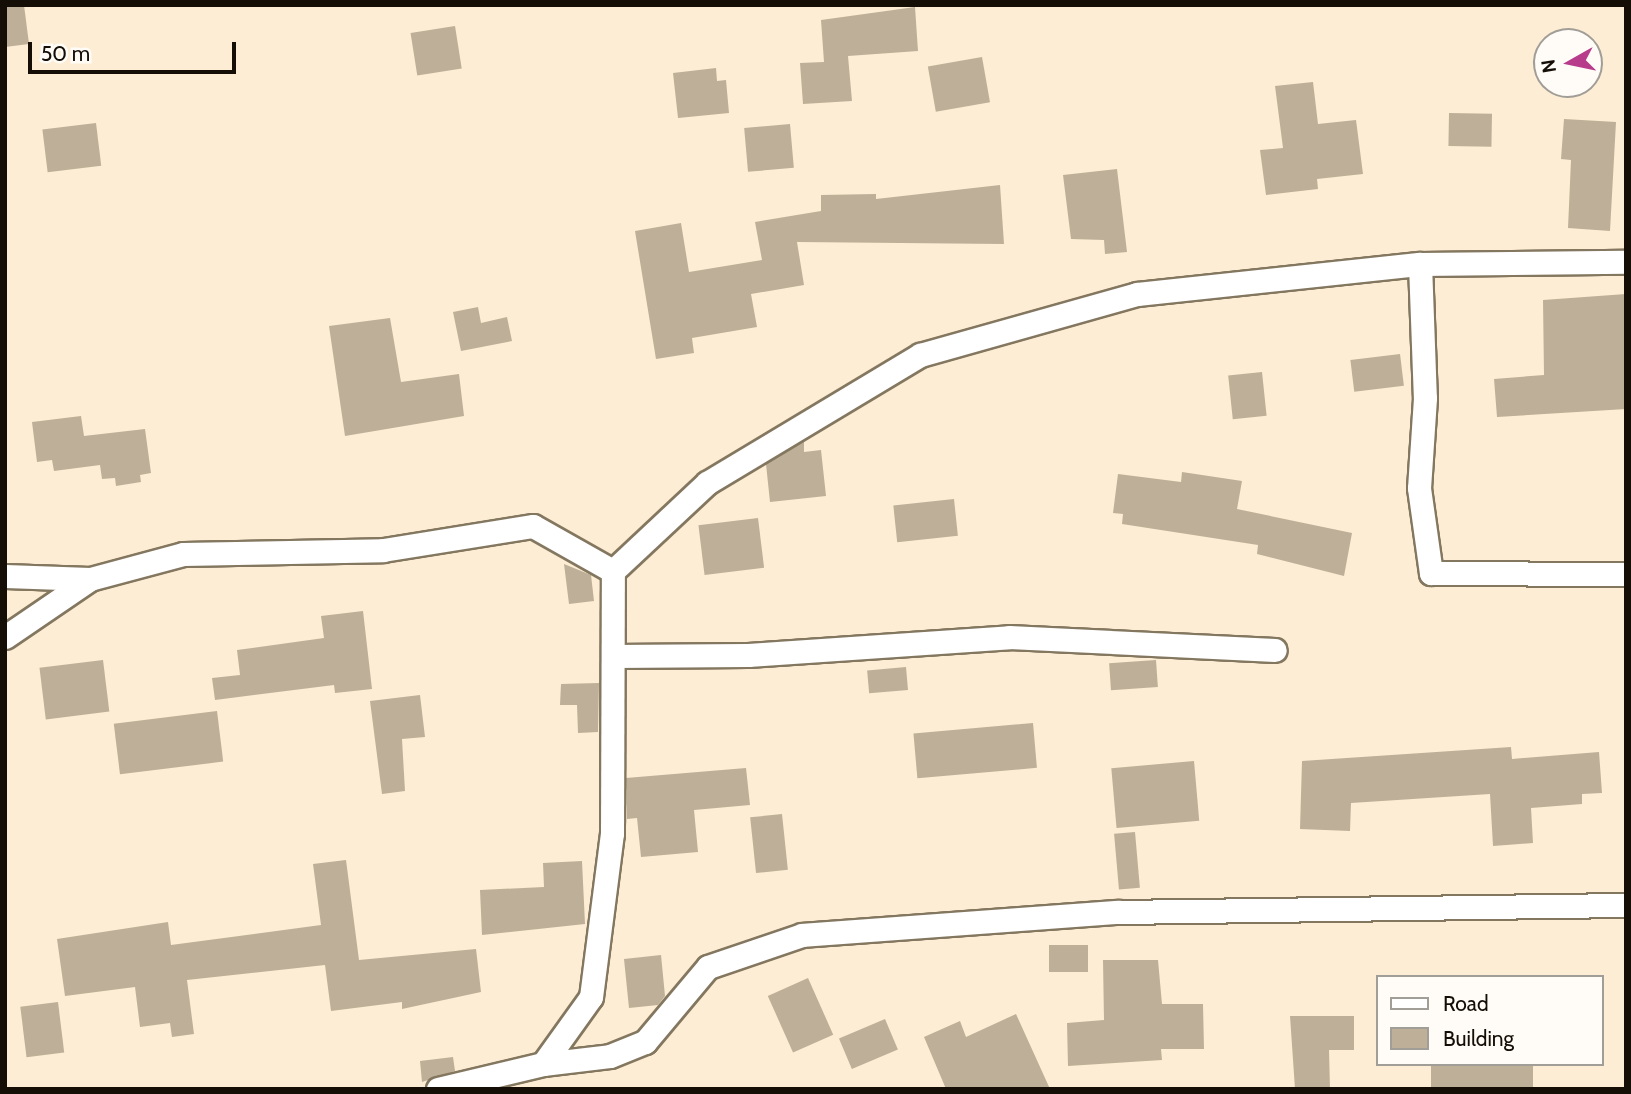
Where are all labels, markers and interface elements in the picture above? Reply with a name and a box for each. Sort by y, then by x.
scale bar [32,28,240,72]
north arrow [1533,28,1603,98]
text: 50 m [41,41,90,66]
text: N [1536,58,1561,74]
legend [1376,975,1603,1066]
text: Road [1443,991,1489,1016]
text: Building [1443,1026,1514,1051]

